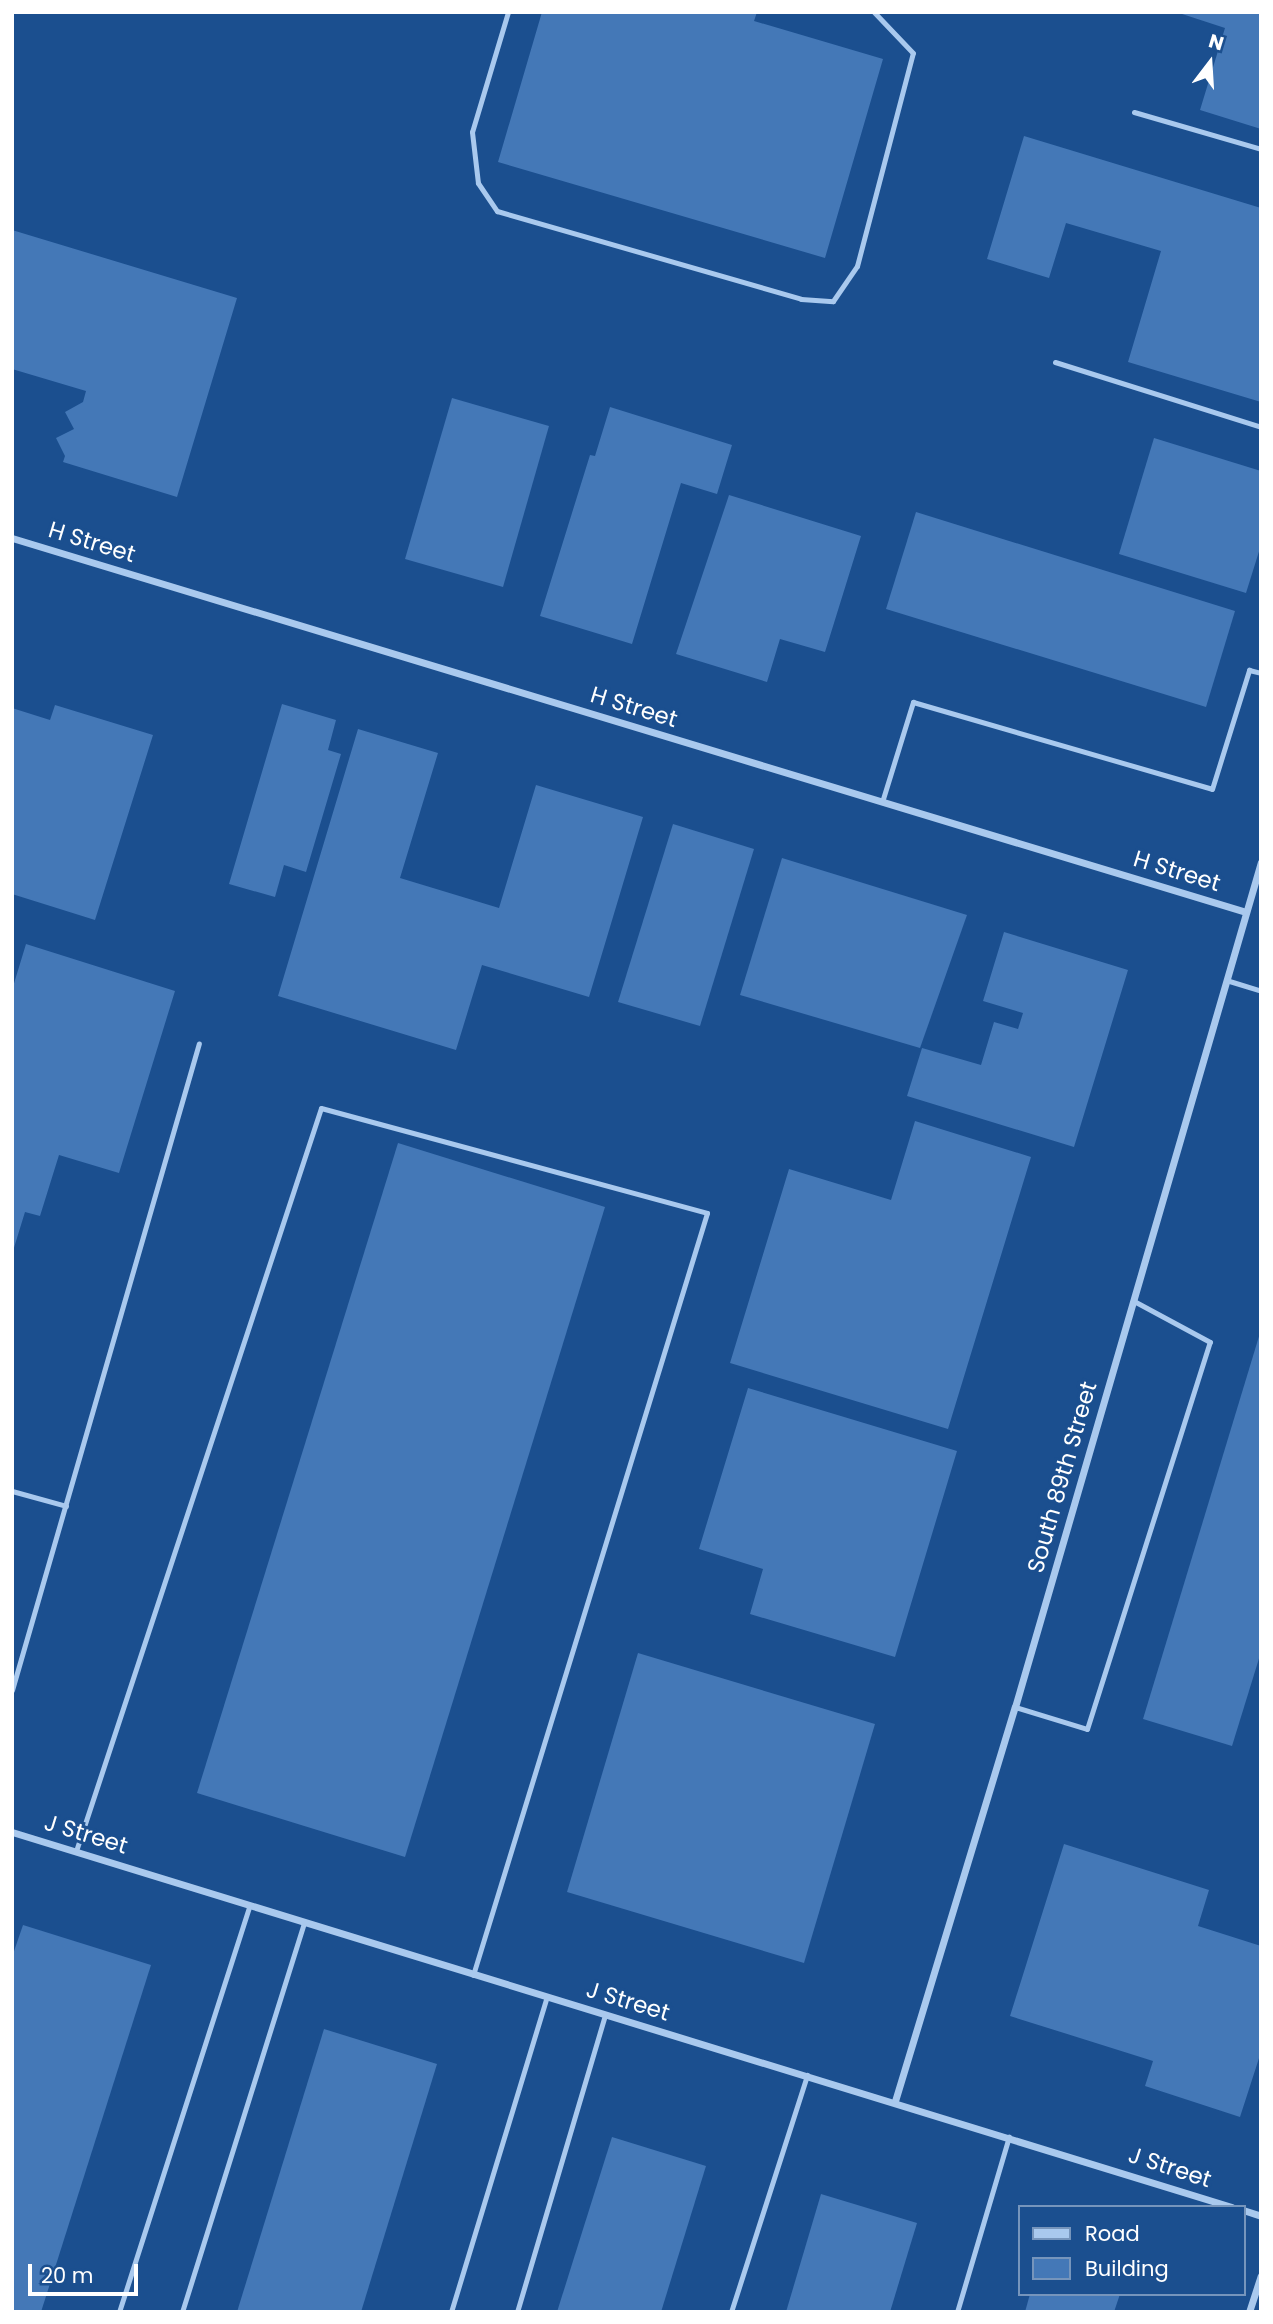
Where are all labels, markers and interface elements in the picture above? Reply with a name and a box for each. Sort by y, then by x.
text: N [1205,27,1227,57]
north arrow [1175,28,1245,98]
street label: H Street [45,516,139,568]
street label: H Street [587,681,681,733]
street label: H Street [1130,845,1224,897]
street label: South 89th Street [1021,1378,1103,1576]
street label: J Street [41,1808,131,1860]
street label: J Street [583,1975,673,2027]
street label: J Street [1125,2141,1215,2193]
legend [1018,2205,1245,2296]
text: Road [1085,2219,1140,2248]
scale bar [32,2250,142,2294]
text: Building [1085,2254,1169,2283]
text: 20 m [41,2261,94,2290]

